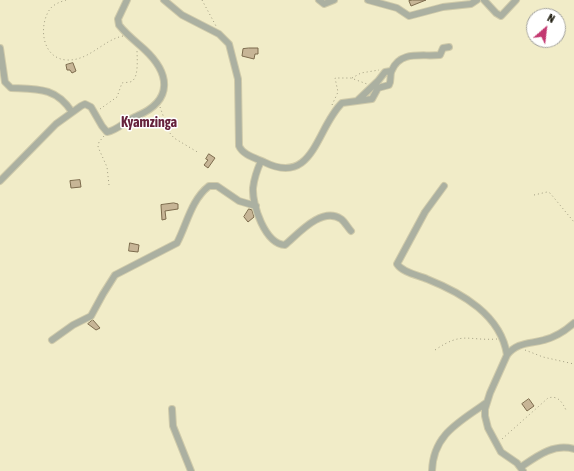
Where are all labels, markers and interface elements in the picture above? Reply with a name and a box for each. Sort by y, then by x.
north arrow [526,8,566,48]
text: N [545,11,557,25]
district label: Kyamzinga [121,115,177,131]

